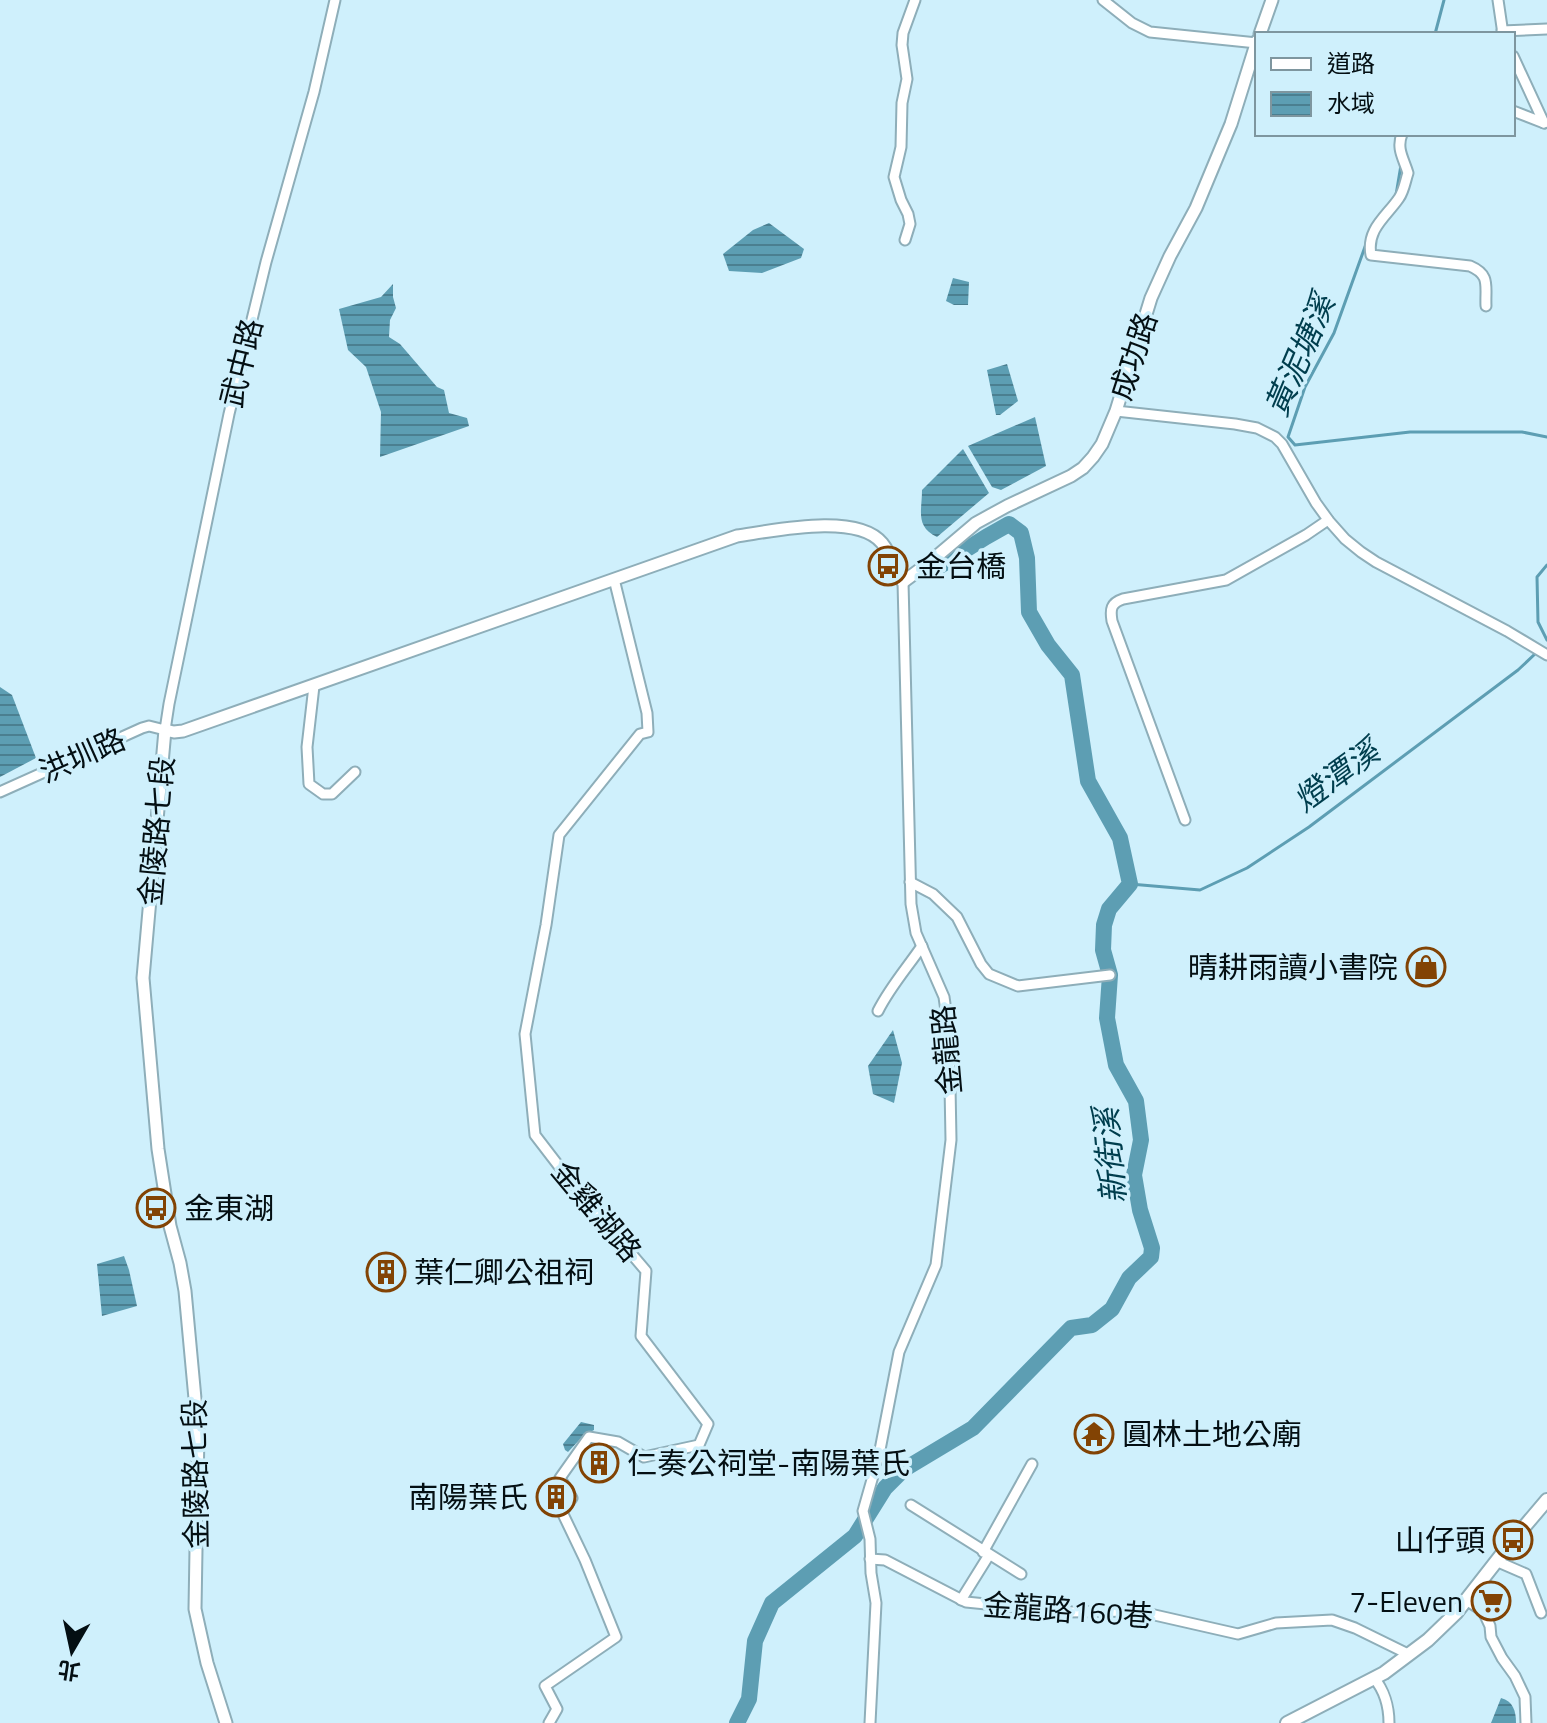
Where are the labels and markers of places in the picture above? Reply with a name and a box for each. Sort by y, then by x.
place label: 金台橋 [916,543,1006,589]
bus stop icon: 金台橋 [867,545,909,587]
place label: 晴耕雨讀小書院 [1188,944,1398,990]
shop icon: 晴耕雨讀小書院 [1405,946,1447,988]
place label: 金東湖 [184,1185,274,1231]
bus stop icon: 金東湖 [135,1187,177,1229]
place label: 葉仁卿公祖祠 [414,1249,594,1295]
building icon: 葉仁卿公祖祠 [365,1251,407,1293]
place label: 圓林土地公廟 [1122,1411,1302,1457]
temple icon: 圓林土地公廟 [1073,1413,1115,1455]
place label: 仁奏公祠堂-南陽葉氏 [627,1440,910,1486]
building icon: 仁奏公祠堂-南陽葉氏 [578,1442,620,1484]
place label: 南陽葉氏 [408,1474,528,1520]
building icon: 南陽葉氏 [535,1476,577,1518]
place label: 山仔頭 [1395,1517,1485,1563]
bus stop icon: 山仔頭 [1492,1519,1534,1561]
place label: 7-Eleven [1349,1578,1463,1624]
supermarket icon: 7-Eleven [1470,1580,1512,1622]

